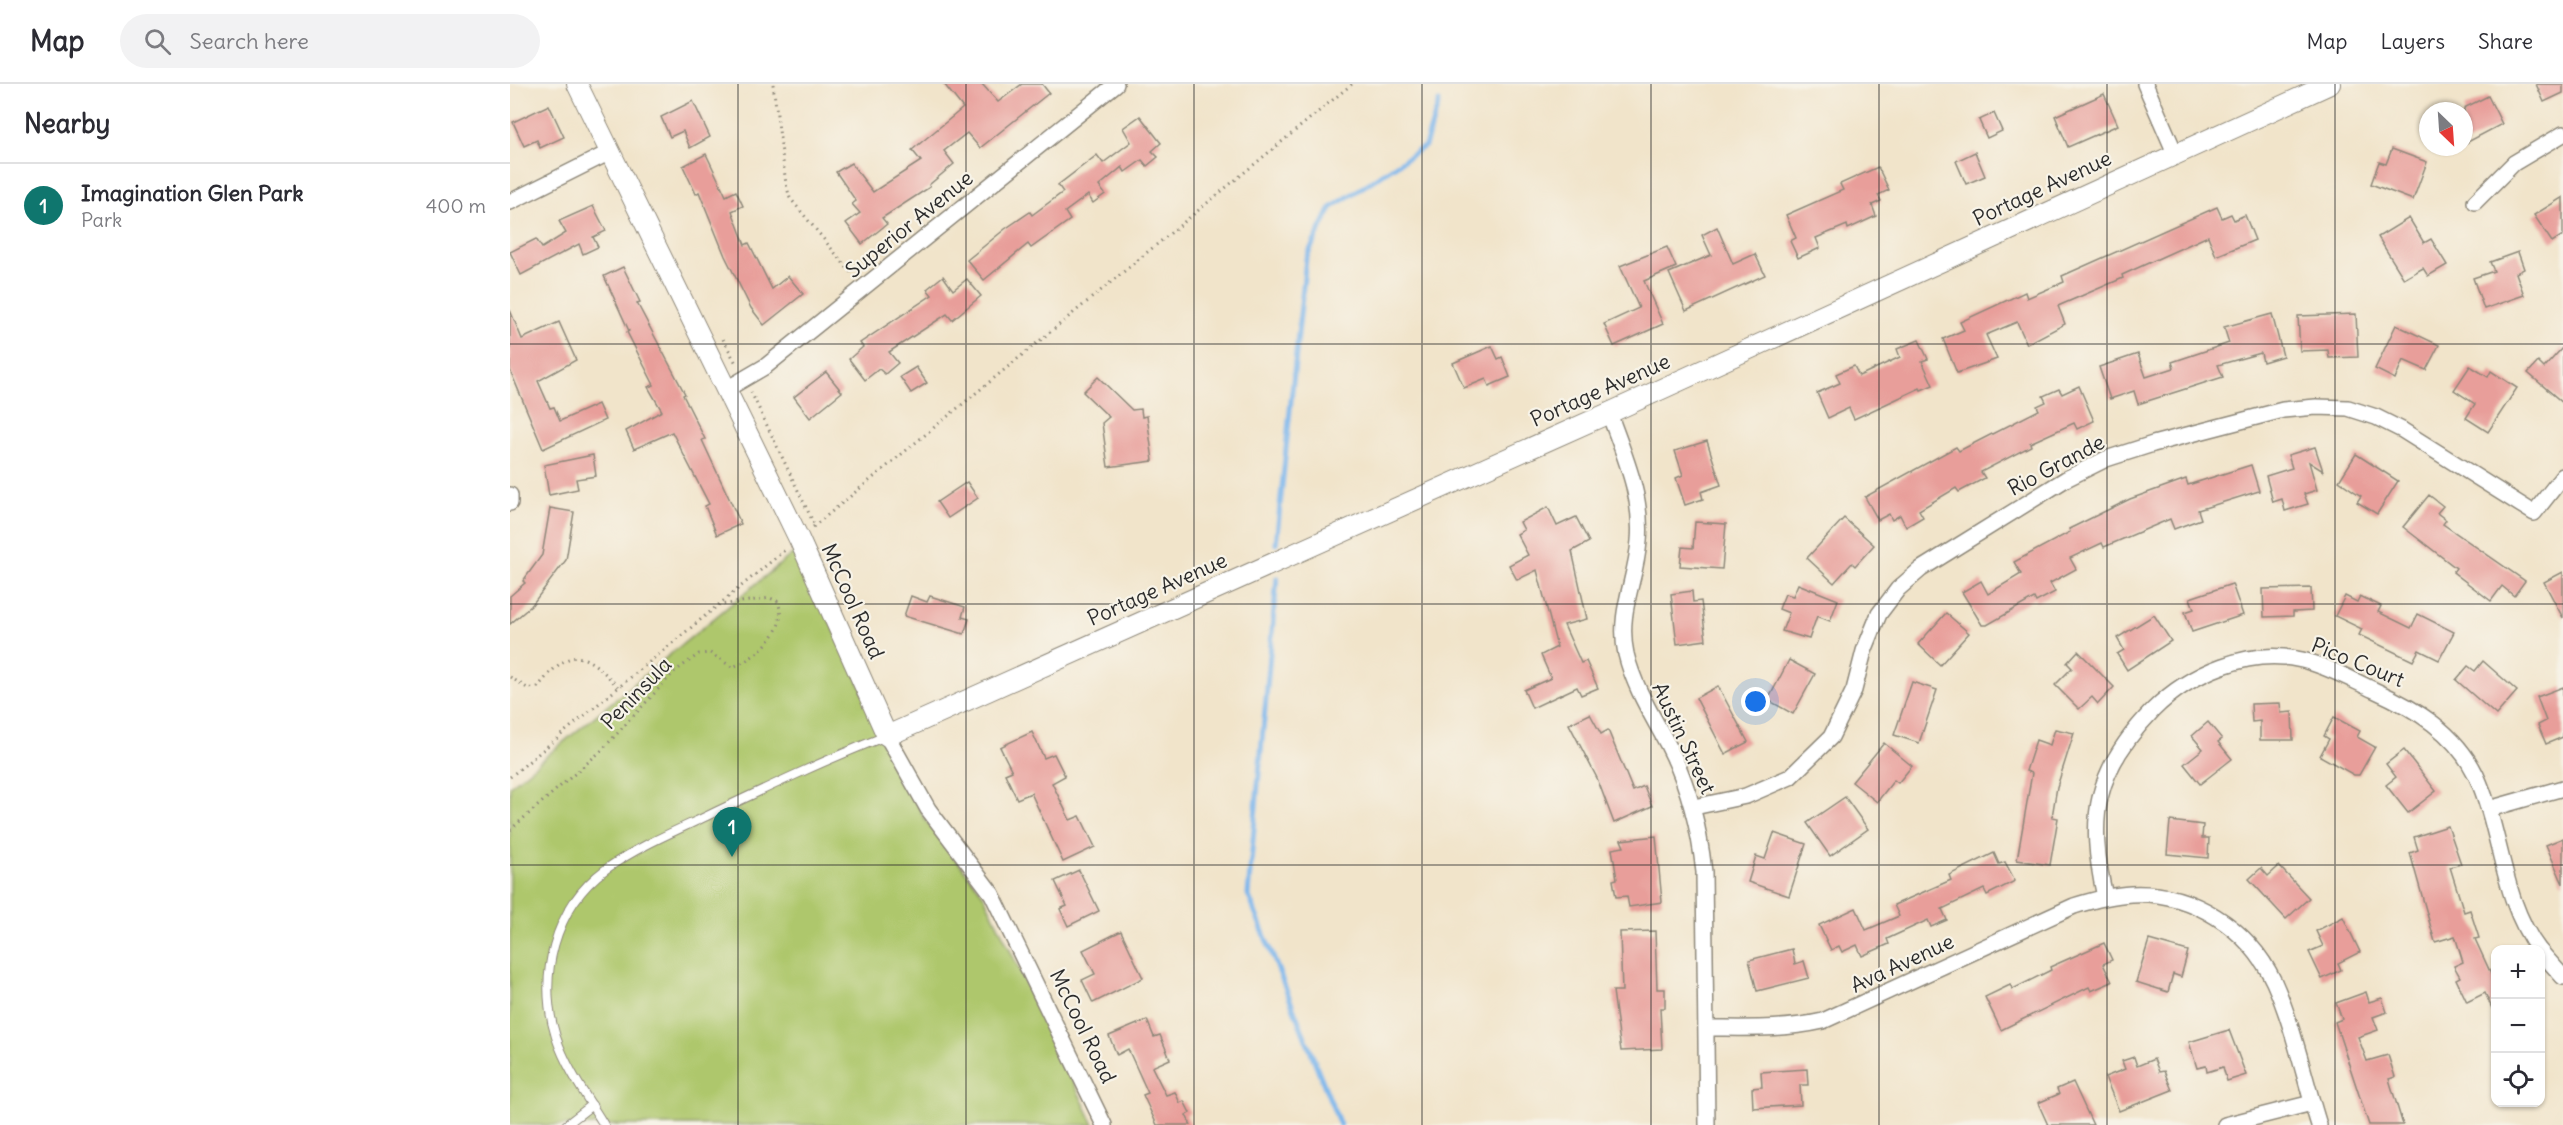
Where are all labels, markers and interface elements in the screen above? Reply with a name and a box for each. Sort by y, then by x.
search box [120,14,540,68]
text: Map [30,23,84,59]
icon: search [141,25,174,58]
text: Search here [189,27,309,55]
text: Map [2307,28,2347,55]
text: Layers [2380,28,2445,55]
text: Share [2478,28,2533,55]
north arrow [2419,102,2473,156]
text: Nearby [24,107,110,140]
street label: Portage Avenue [1968,144,2116,232]
street label: Superior Avenue [840,164,978,284]
text: Imagination Glen Park [81,179,304,207]
text: 1 [40,193,47,218]
text: 400 m [426,193,486,218]
text: Park [81,207,122,232]
street label: Portage Avenue [1526,347,1674,433]
street label: Rio Grande [2003,428,2109,502]
street label: McCool Road [816,539,890,663]
street label: Portage Avenue [1083,546,1231,632]
street label: Pico Court [2308,631,2408,693]
street label: Peninsula [595,651,677,735]
street label: Austin Street [1646,678,1722,798]
your location [1741,687,1770,716]
pin: 1 [712,808,752,857]
street label: Ava Avenue [1846,927,1958,999]
map controls [2491,945,2545,1107]
button: + [2491,945,2545,999]
street label: McCool Road [1044,965,1122,1087]
button: − [2491,999,2545,1053]
button: locate [2491,1053,2545,1107]

